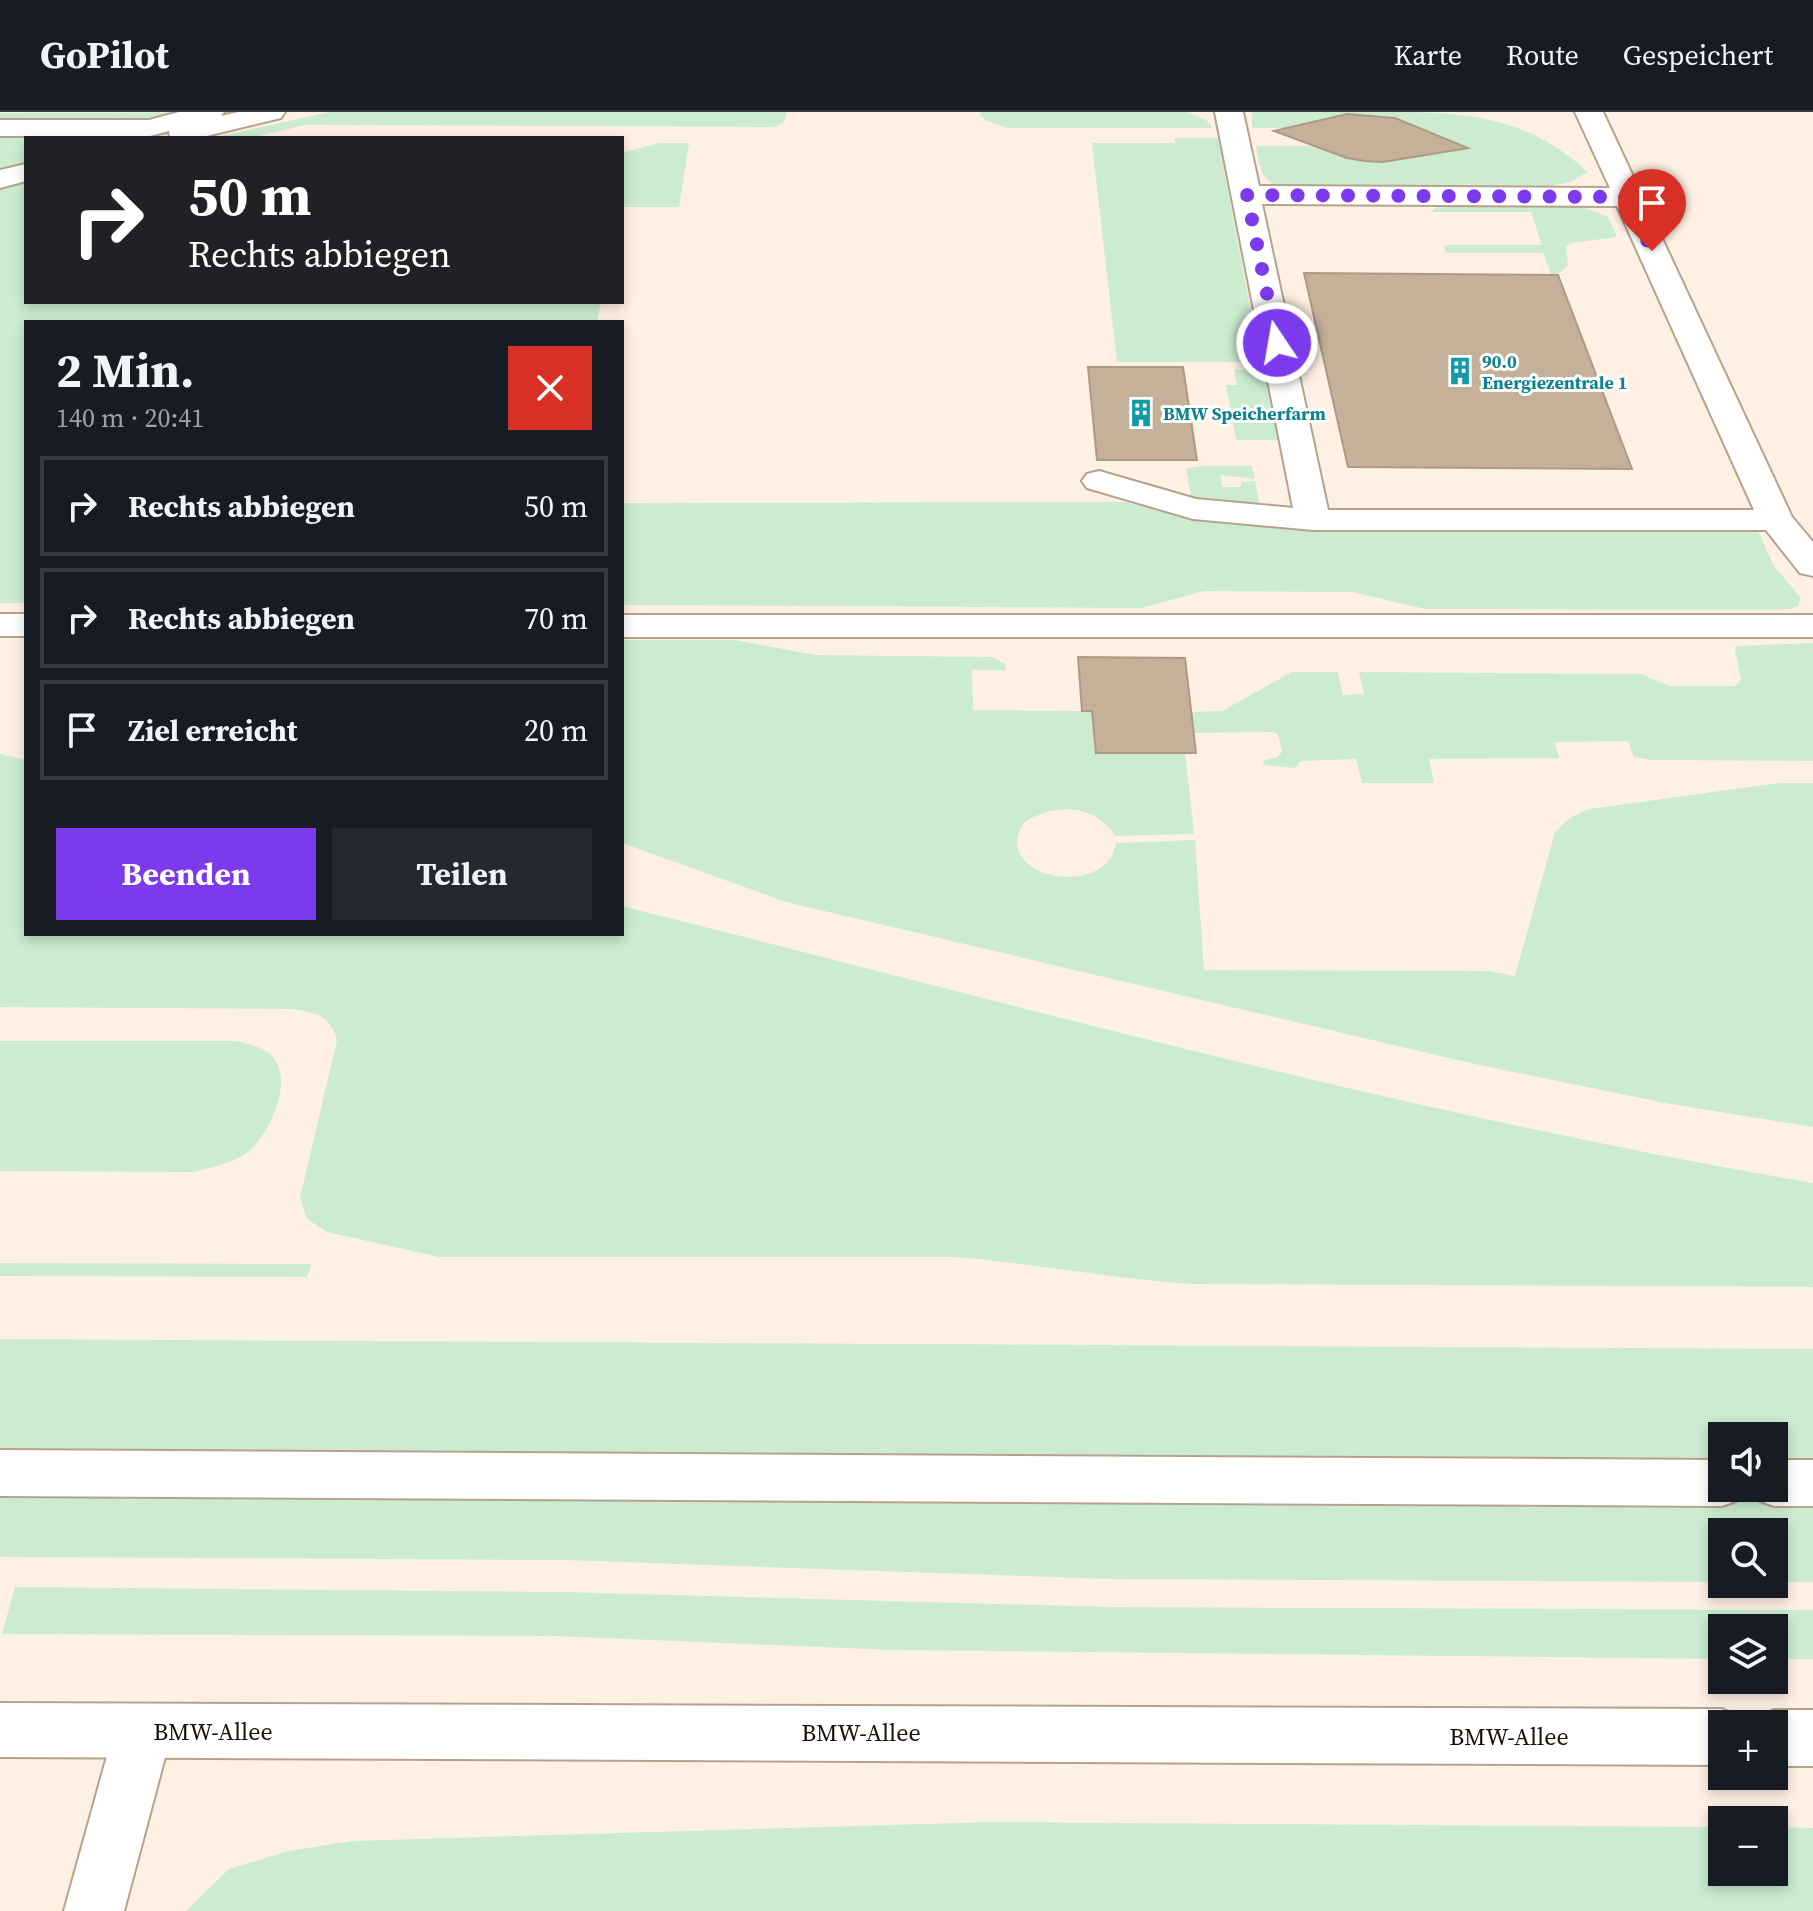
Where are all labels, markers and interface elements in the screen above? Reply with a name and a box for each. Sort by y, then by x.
text: GoPilot [40,29,169,81]
text: Karte [1394,36,1462,74]
text: Route [1506,36,1579,74]
text: Gespeichert [1623,36,1773,74]
text: 50 m [188,157,311,234]
icon: right [56,168,160,272]
pin [1618,169,1686,251]
icon: arrive [1630,181,1674,225]
text: Rechts abbiegen [188,230,451,279]
position arrow [1235,301,1319,385]
text: 2 Min. [56,337,194,403]
button: close [508,346,592,430]
place label: 90.0 Energiezentrale 1 [1482,349,1628,395]
building icon: 90.0 Energiezentrale 1 [1445,356,1475,386]
building icon: BMW Speicherfarm [1126,398,1156,428]
text: 140 m · 20:41 [56,400,204,436]
place label: BMW Speicherfarm [1163,401,1326,426]
icon: right [60,484,104,528]
text: Rechts abbiegen [128,486,355,527]
text: 50 m [524,486,588,527]
icon: right [60,596,104,640]
text: Rechts abbiegen [128,598,355,639]
text: 70 m [524,598,588,639]
icon: arrive [60,708,104,752]
text: Ziel erreicht [128,710,297,751]
text: 20 m [524,710,588,751]
button: Beenden [56,828,316,920]
button: Teilen [332,828,592,920]
map controls [1708,1422,1788,1886]
button: sound [1708,1422,1788,1502]
button: search [1708,1518,1788,1598]
button: layers [1708,1614,1788,1694]
button: + [1708,1710,1788,1790]
street label: BMW-Allee [153,1715,273,1748]
street label: BMW-Allee [801,1716,921,1749]
street label: BMW-Allee [1449,1720,1569,1753]
button: − [1708,1806,1788,1886]

